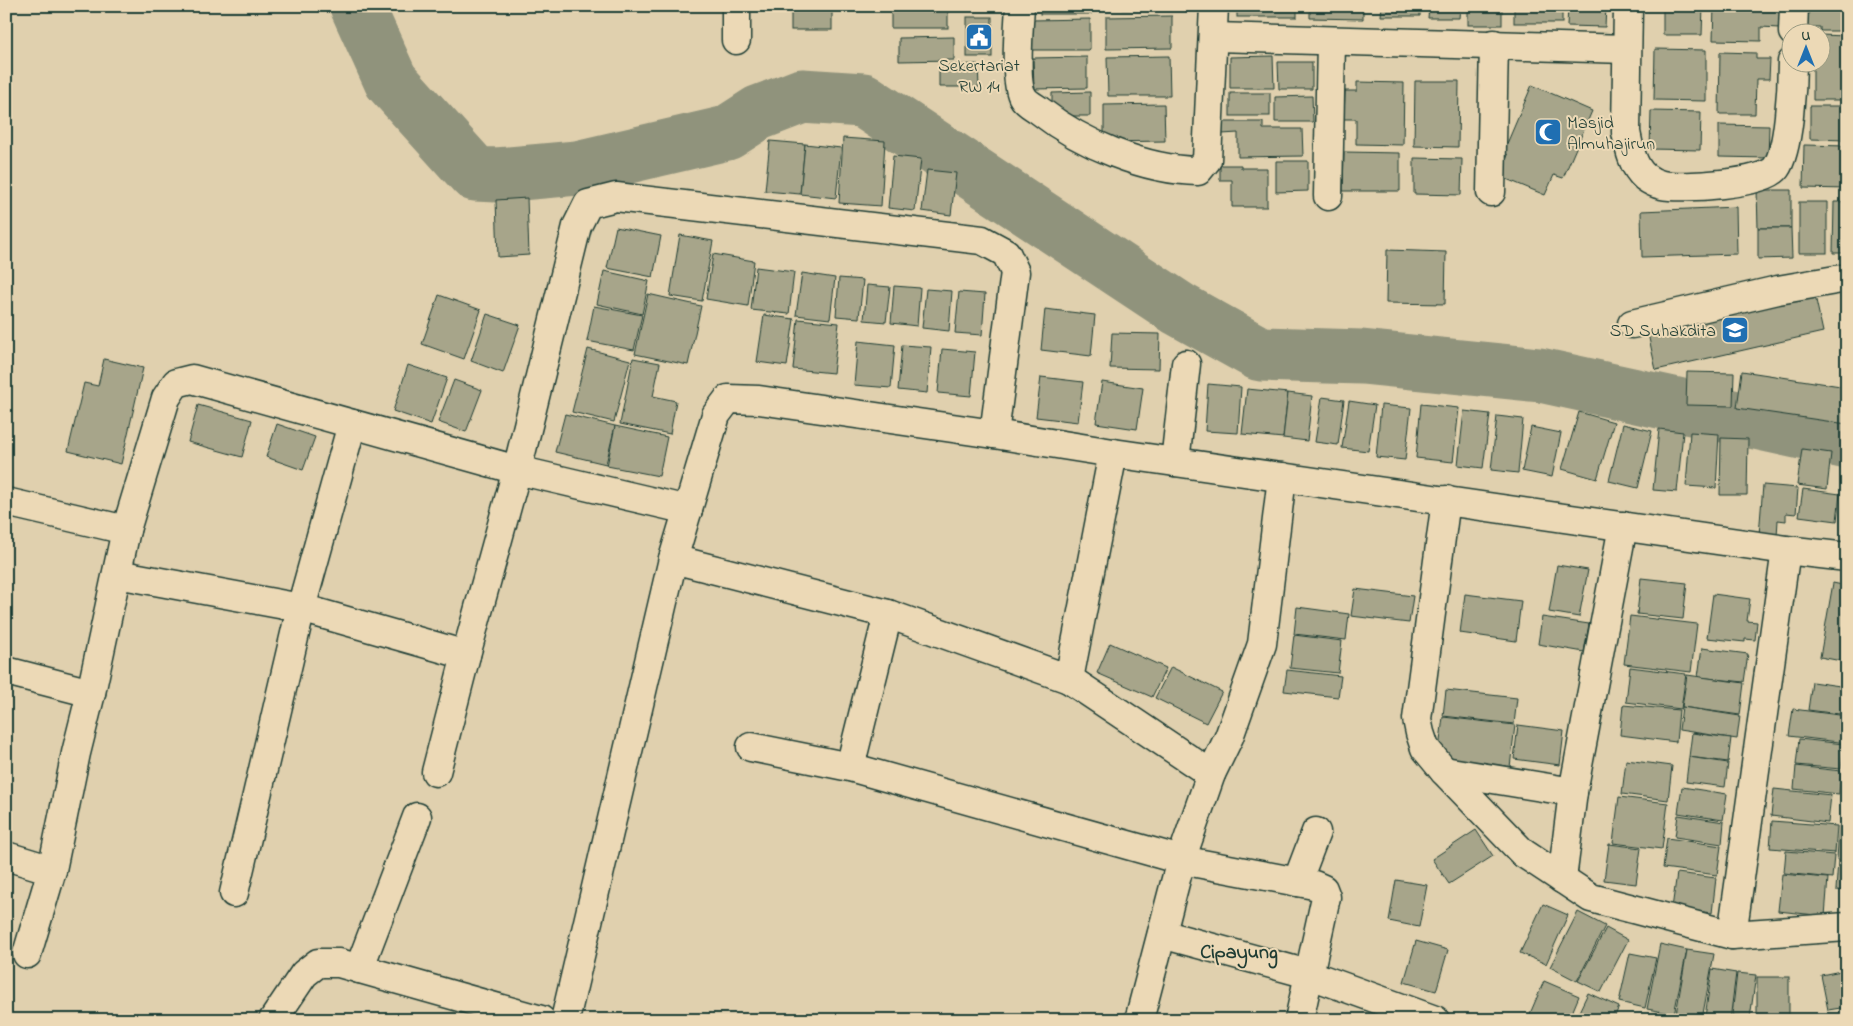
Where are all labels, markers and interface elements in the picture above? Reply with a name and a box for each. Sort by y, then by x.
public building icon: Sekertariat RW 14 [964,22,994,52]
north arrow [1780,22,1830,72]
text: U [1802,26,1811,47]
place label: Sekertariat RW 14 [938,54,1020,101]
place label: Masjid Almuhajirun [1567,111,1655,158]
mosque icon: Masjid Almuhajirun [1533,117,1563,147]
school or university icon: SD Suhakdita [1720,315,1750,345]
place label: SD Suhakdita [1610,319,1716,345]
district label: Cipayung [1200,939,1278,969]

